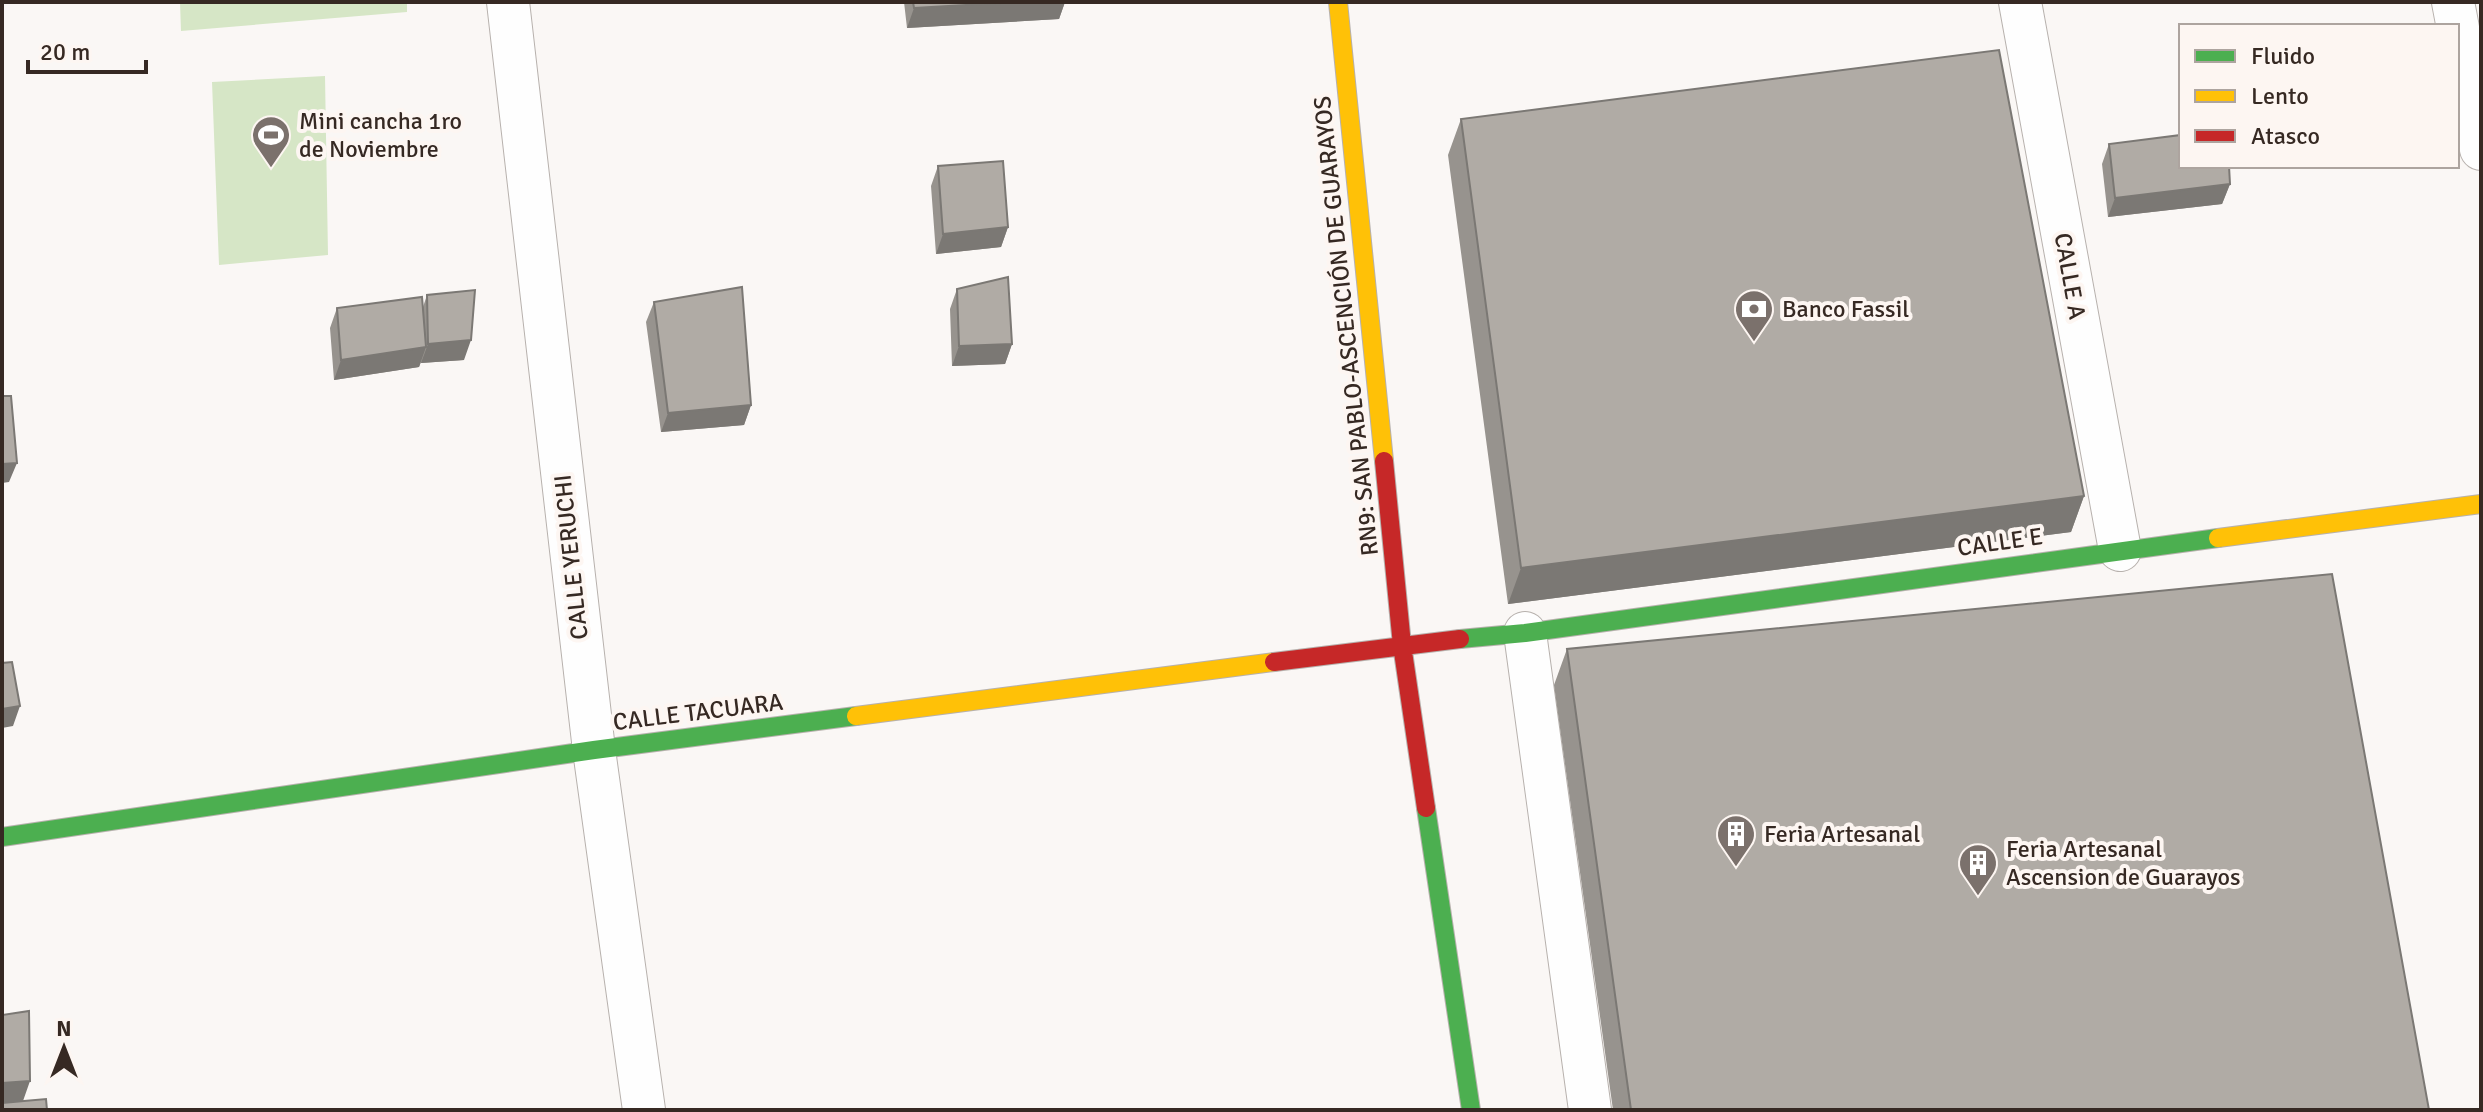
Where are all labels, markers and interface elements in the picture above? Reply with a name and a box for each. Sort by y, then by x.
scale bar [28,24,146,74]
legend [2179,24,2459,168]
text: 20 m [40,37,90,67]
text: Fluido [2251,41,2315,71]
text: Lento [2251,81,2309,111]
street label: RN9: SAN PABLO-ASCENCIÓN DE GUARAYOS [1307,95,1385,557]
place label: Mini cancha 1ro de Noviembre [299,106,462,164]
sports icon: Mini cancha 1ro de Noviembre [250,114,292,169]
text: Atasco [2251,121,2320,151]
street label: CALLE A [2048,230,2092,322]
bank icon: Banco Fassil [1733,288,1775,343]
place label: Banco Fassil [1782,294,1909,324]
street label: CALLE YERUCHI [547,473,595,641]
street label: CALLE E [1955,521,2045,563]
street label: CALLE TACUARA [611,687,785,737]
building icon: Feria Artesanal [1715,813,1757,868]
place label: Feria Artesanal [1764,819,1920,849]
place label: Feria Artesanal Ascension de Guarayos [2006,834,2241,892]
building icon: Feria Artesanal Ascension de Guarayos [1957,842,1999,897]
north arrow [24,1008,104,1088]
text: N [56,1015,72,1042]

